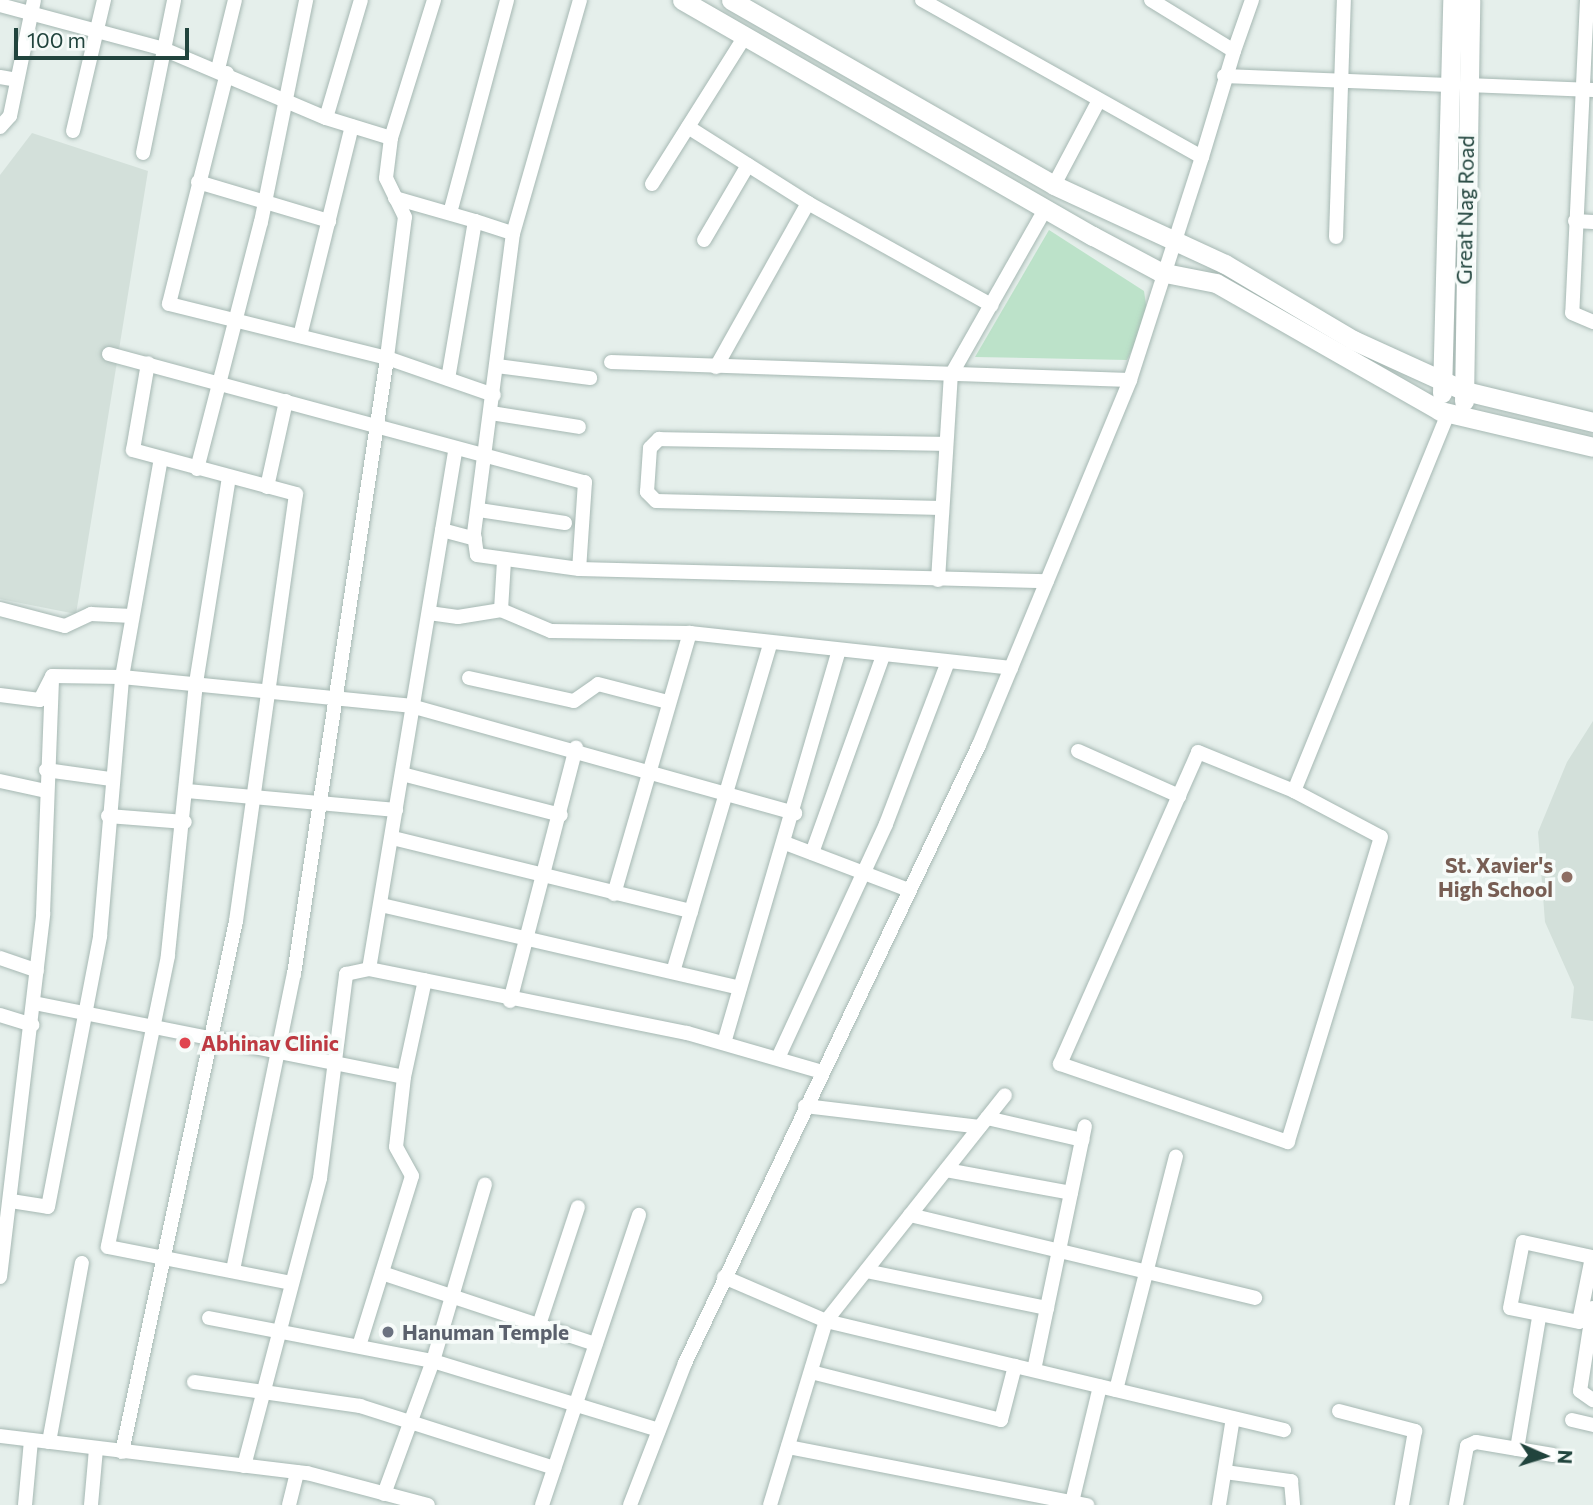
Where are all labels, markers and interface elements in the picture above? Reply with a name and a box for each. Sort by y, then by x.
scale bar [18,14,192,58]
text: 100 m [27,27,86,52]
street label: Great Nag Road [1451,135,1479,285]
place label: St. Xavier's High School [1438,852,1553,902]
marker: St. Xavier's High School [1559,869,1575,885]
place label: Abhinav Clinic [201,1030,339,1056]
marker: Abhinav Clinic [175,1033,195,1053]
place label: Hanuman Temple [402,1319,569,1345]
marker: Hanuman Temple [380,1324,396,1340]
north arrow [1509,1421,1579,1491]
text: N [1554,1449,1577,1465]

